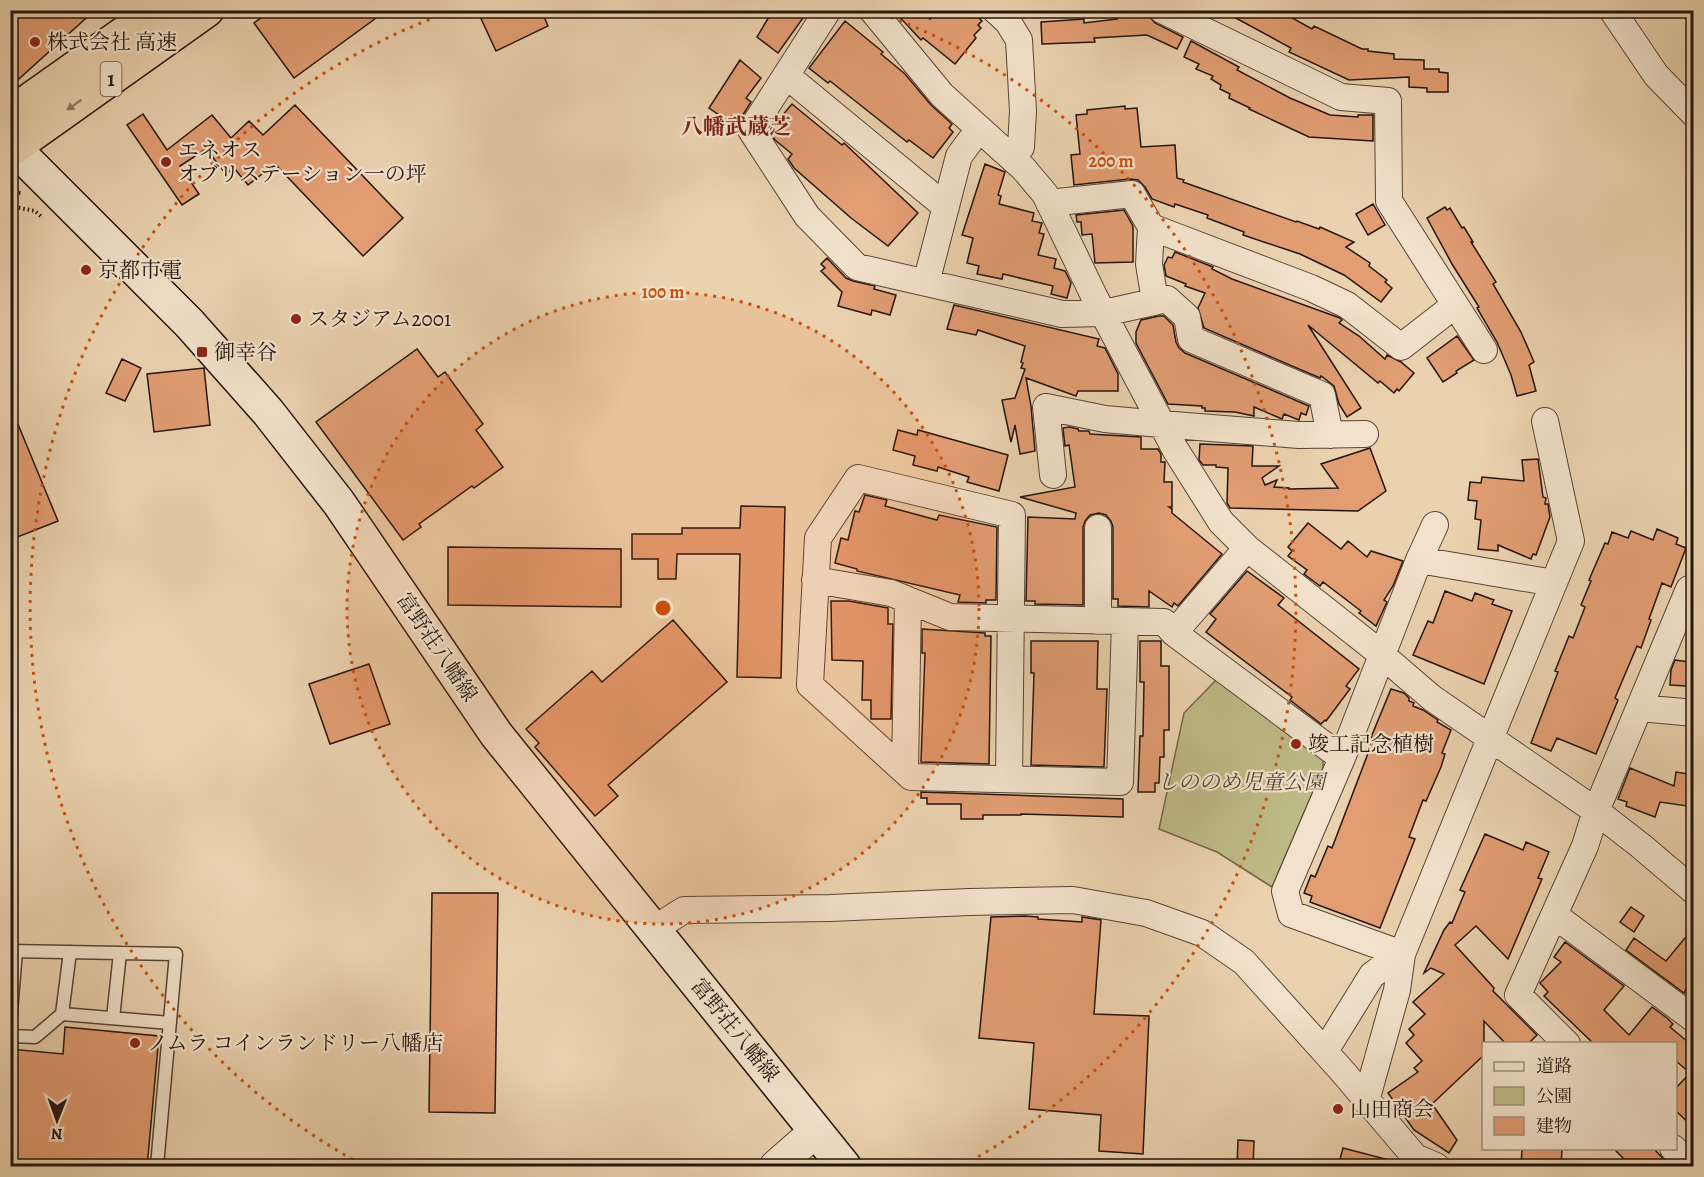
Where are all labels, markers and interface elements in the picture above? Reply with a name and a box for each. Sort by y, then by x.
place label: 株式会社 高速 [47,28,177,56]
marker: 株式会社 高速 [28,35,42,49]
road number: 1 [100,62,122,96]
one-way arrow [66,99,82,111]
district label: 八幡武蔵芝 [681,112,791,142]
place label: エネオス オブリステーション一の坪 [178,136,427,188]
text: 200 m [1088,149,1134,173]
marker: エネオス オブリステーション一の坪 [159,155,173,169]
place label: 京都市電 [98,256,182,284]
marker: 京都市電 [79,263,93,277]
text: 100 m [642,280,684,304]
place label: スタジアム2001 [308,305,451,333]
marker: スタジアム2001 [289,312,303,326]
place label: 御幸谷 [214,338,277,366]
marker: 御幸谷 [195,345,209,359]
street label: 富野荘八幡線 [390,587,484,707]
centre of rings [653,598,673,618]
place label: 竣工記念植樹 [1308,730,1434,758]
marker: 竣工記念植樹 [1289,737,1303,751]
park label: しののめ児童公園 [1157,768,1328,796]
street label: 富野荘八幡線 [684,972,786,1088]
place label: ノムラ コインランドリー八幡店 [147,1029,443,1057]
marker: ノムラ コインランドリー八幡店 [128,1036,142,1050]
legend [1482,1042,1677,1150]
text: 道路 [1536,1054,1572,1078]
text: 公園 [1536,1084,1572,1108]
north arrow [27,1090,87,1150]
place label: 山田商会 [1350,1095,1434,1123]
marker: 山田商会 [1331,1102,1345,1116]
text: 建物 [1536,1114,1572,1138]
text: N [50,1123,63,1145]

